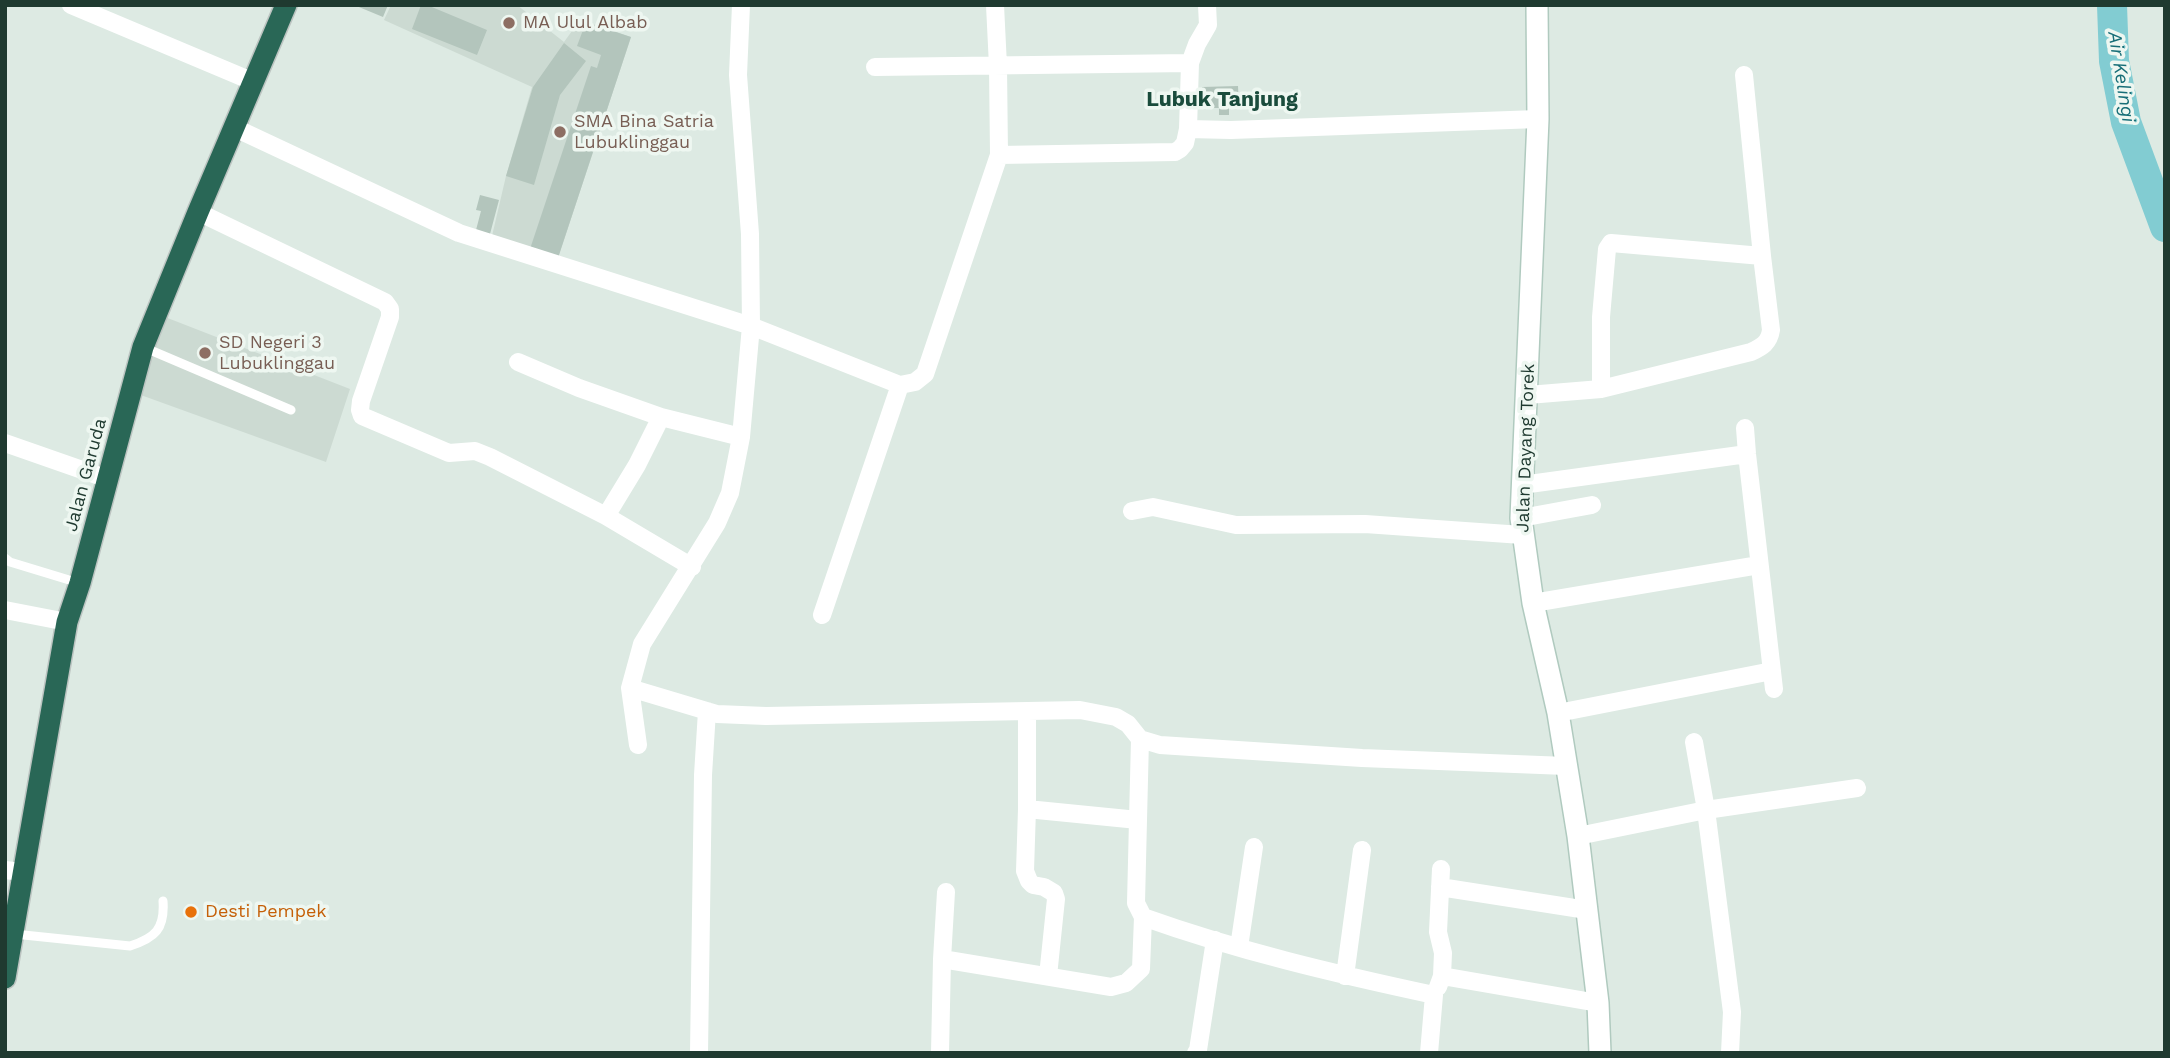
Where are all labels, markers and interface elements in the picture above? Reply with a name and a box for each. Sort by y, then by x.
place label: MA Ulul Albab [523,12,647,34]
marker: MA Ulul Albab [501,15,517,31]
water label: Air Kelingi [2103,30,2139,124]
district label: Lubuk Tanjung [1146,87,1298,113]
place label: SMA Bina Satria Lubuklinggau [574,111,714,154]
marker: SMA Bina Satria Lubuklinggau [552,124,568,140]
place label: SD Negeri 3 Lubuklinggau [219,332,335,374]
marker: SD Negeri 3 Lubuklinggau [197,345,213,361]
street label: Jalan Dayang Torek [1512,363,1540,533]
street label: Jalan Garuda [61,416,111,534]
place label: Desti Pempek [205,901,327,923]
marker: Desti Pempek [183,904,199,920]

